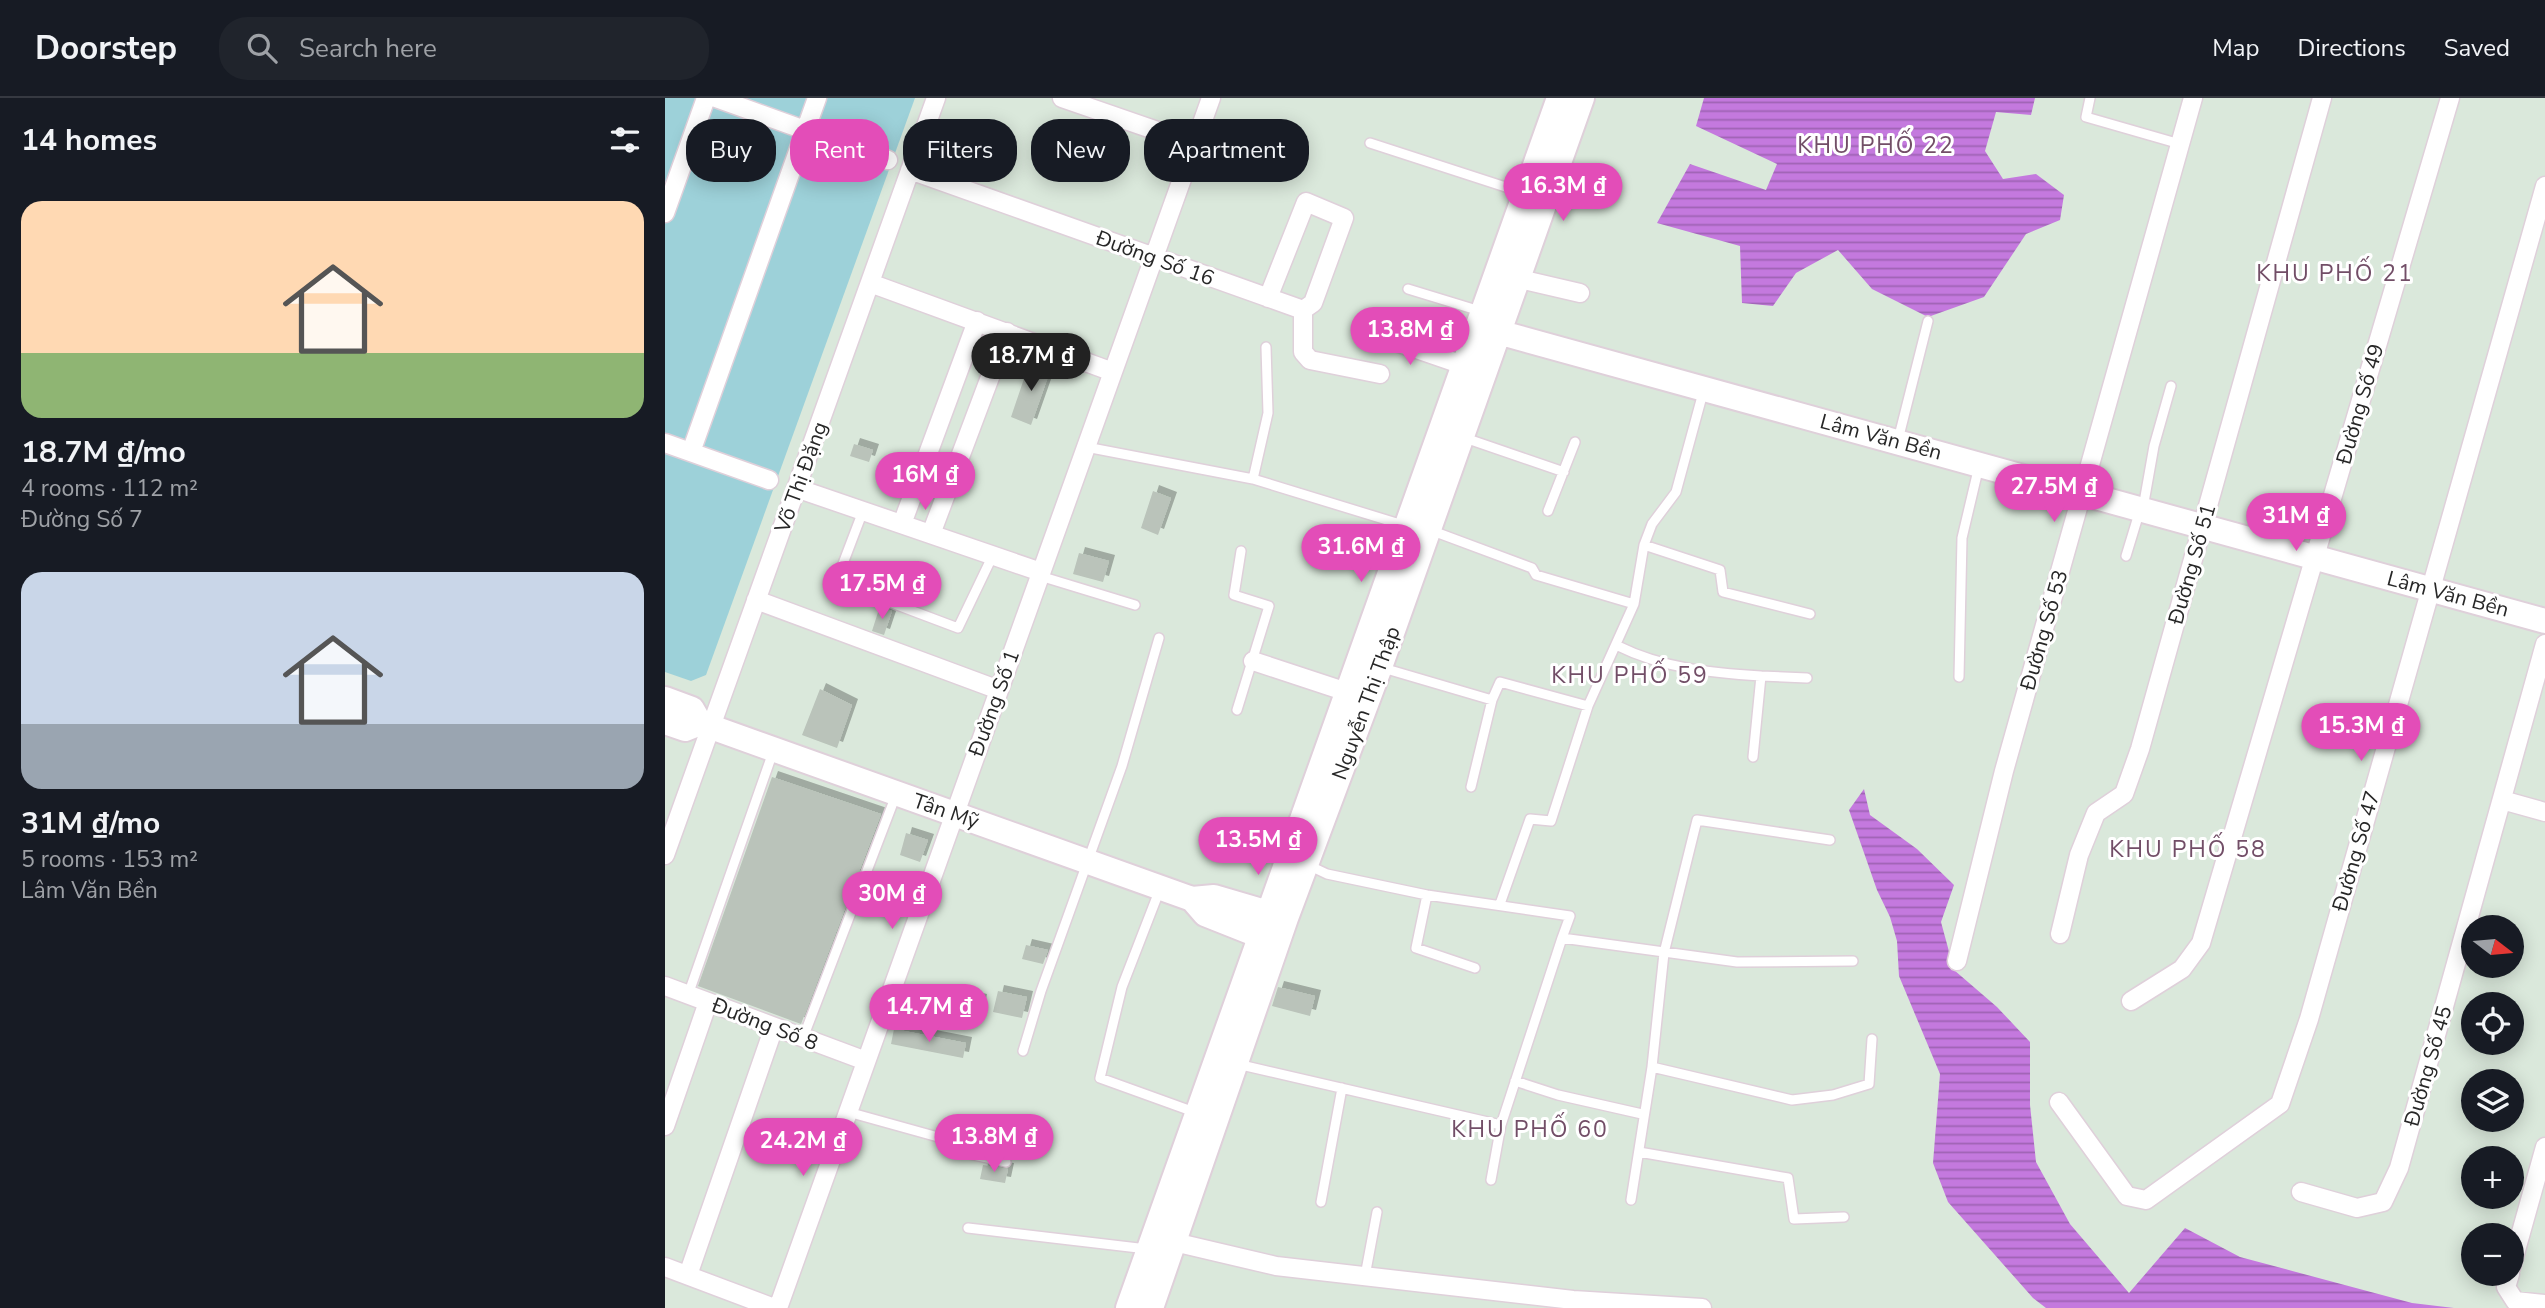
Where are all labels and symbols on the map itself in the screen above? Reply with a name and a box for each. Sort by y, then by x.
district label: KHU PHỐ 22 [1797,128,1955,161]
pin: 16.3M ₫ [1498,164,1628,223]
street label: Đường Số 16 [1091,223,1218,292]
district label: KHU PHỐ 21 [2256,256,2414,289]
pin: 13.8M ₫ [1345,308,1475,367]
pin: 18.7M ₫ [966,334,1096,393]
street label: Đường Số 49 [2329,341,2391,468]
street label: Lâm Văn Bền [1817,407,1945,467]
street label: Võ Thị Đặng [768,418,834,537]
pin: 16M ₫ [876,452,974,512]
pin: 27.5M ₫ [1989,464,2119,524]
pin: 31M ₫ [2247,494,2345,553]
street label: Đường Số 51 [2161,501,2223,628]
pin: 31.6M ₫ [1296,524,1426,584]
pin: 17.5M ₫ [817,561,947,621]
street label: Lâm Văn Bền [2384,564,2512,624]
street label: Đường Số 53 [2013,567,2075,694]
street label: Nguyễn Thị Thập [1325,622,1407,784]
street label: Đường Số 1 [961,646,1026,761]
district label: KHU PHỐ 59 [1551,658,1709,691]
pin: 15.3M ₫ [2296,704,2426,763]
street label: Tân Mỹ [909,787,983,835]
street label: Đường Số 47 [2325,788,2387,915]
pin: 13.5M ₫ [1193,818,1323,877]
district label: KHU PHỐ 58 [2109,832,2267,865]
pin: 30M ₫ [843,872,941,931]
north arrow [2461,915,2523,978]
pin: 14.7M ₫ [864,984,994,1044]
street label: Đường Số 8 [707,991,822,1057]
street label: Đường Số 45 [2397,1003,2459,1130]
district label: KHU PHỐ 60 [1451,1112,1609,1145]
pin: 13.8M ₫ [929,1114,1059,1174]
pin: 24.2M ₫ [738,1118,868,1178]

